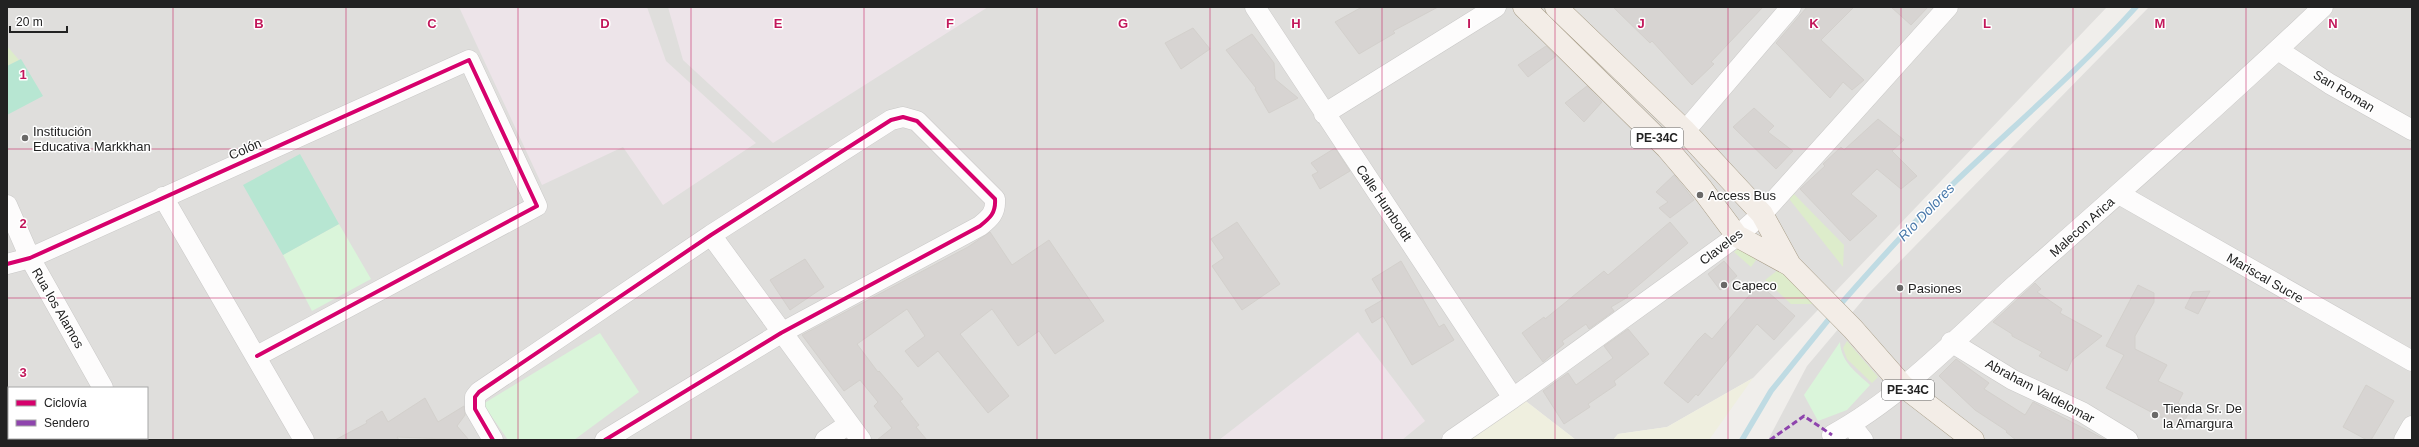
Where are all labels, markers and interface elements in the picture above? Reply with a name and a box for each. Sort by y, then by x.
scale bar [10,8,67,34]
text: 20 m [16,15,43,29]
text: B [254,16,264,31]
text: C [427,16,437,31]
text: D [600,16,610,31]
text: E [774,16,783,31]
text: F [946,16,954,31]
text: G [1118,16,1128,31]
text: H [1291,16,1301,31]
text: I [1467,16,1471,31]
text: J [1637,16,1645,31]
text: K [1809,16,1819,31]
text: L [1983,16,1991,31]
text: M [2155,16,2165,31]
text: N [2328,16,2338,31]
text: 1 [19,67,27,82]
street label: San Roman [2311,67,2377,115]
place label: Institución Educativa Markkhan [33,124,151,154]
road number: PE-34C [1631,128,1683,148]
marker: Institución Educativa Markkhan [20,133,30,143]
street label: Colón [226,135,264,163]
street label: Calle Humboldt [1353,162,1415,244]
water label: Río Dolores [1895,180,1957,244]
place label: Access Bus [1708,188,1776,203]
marker: Access Bus [1695,190,1705,200]
street label: Malecon Arica [2047,194,2118,260]
text: 2 [19,216,27,231]
street label: Claveles [1697,226,1746,268]
street label: Mariscal Sucre [2224,250,2306,306]
street label: Rua los Alamos [29,265,87,351]
place label: Capeco [1732,278,1777,293]
marker: Capeco [1719,280,1729,290]
place label: Pasiones [1908,281,1962,296]
marker: Pasiones [1895,283,1905,293]
street label: Abraham Valdelomar [1983,356,2098,426]
text: 3 [19,365,27,380]
road number: PE-34C [1882,380,1934,400]
legend [8,387,148,439]
text: Ciclovía [44,396,87,410]
place label: Tienda Sr. De la Amargura [2163,401,2242,431]
marker: Tienda Sr. De la Amargura [2150,410,2160,420]
text: Sendero [44,416,90,430]

